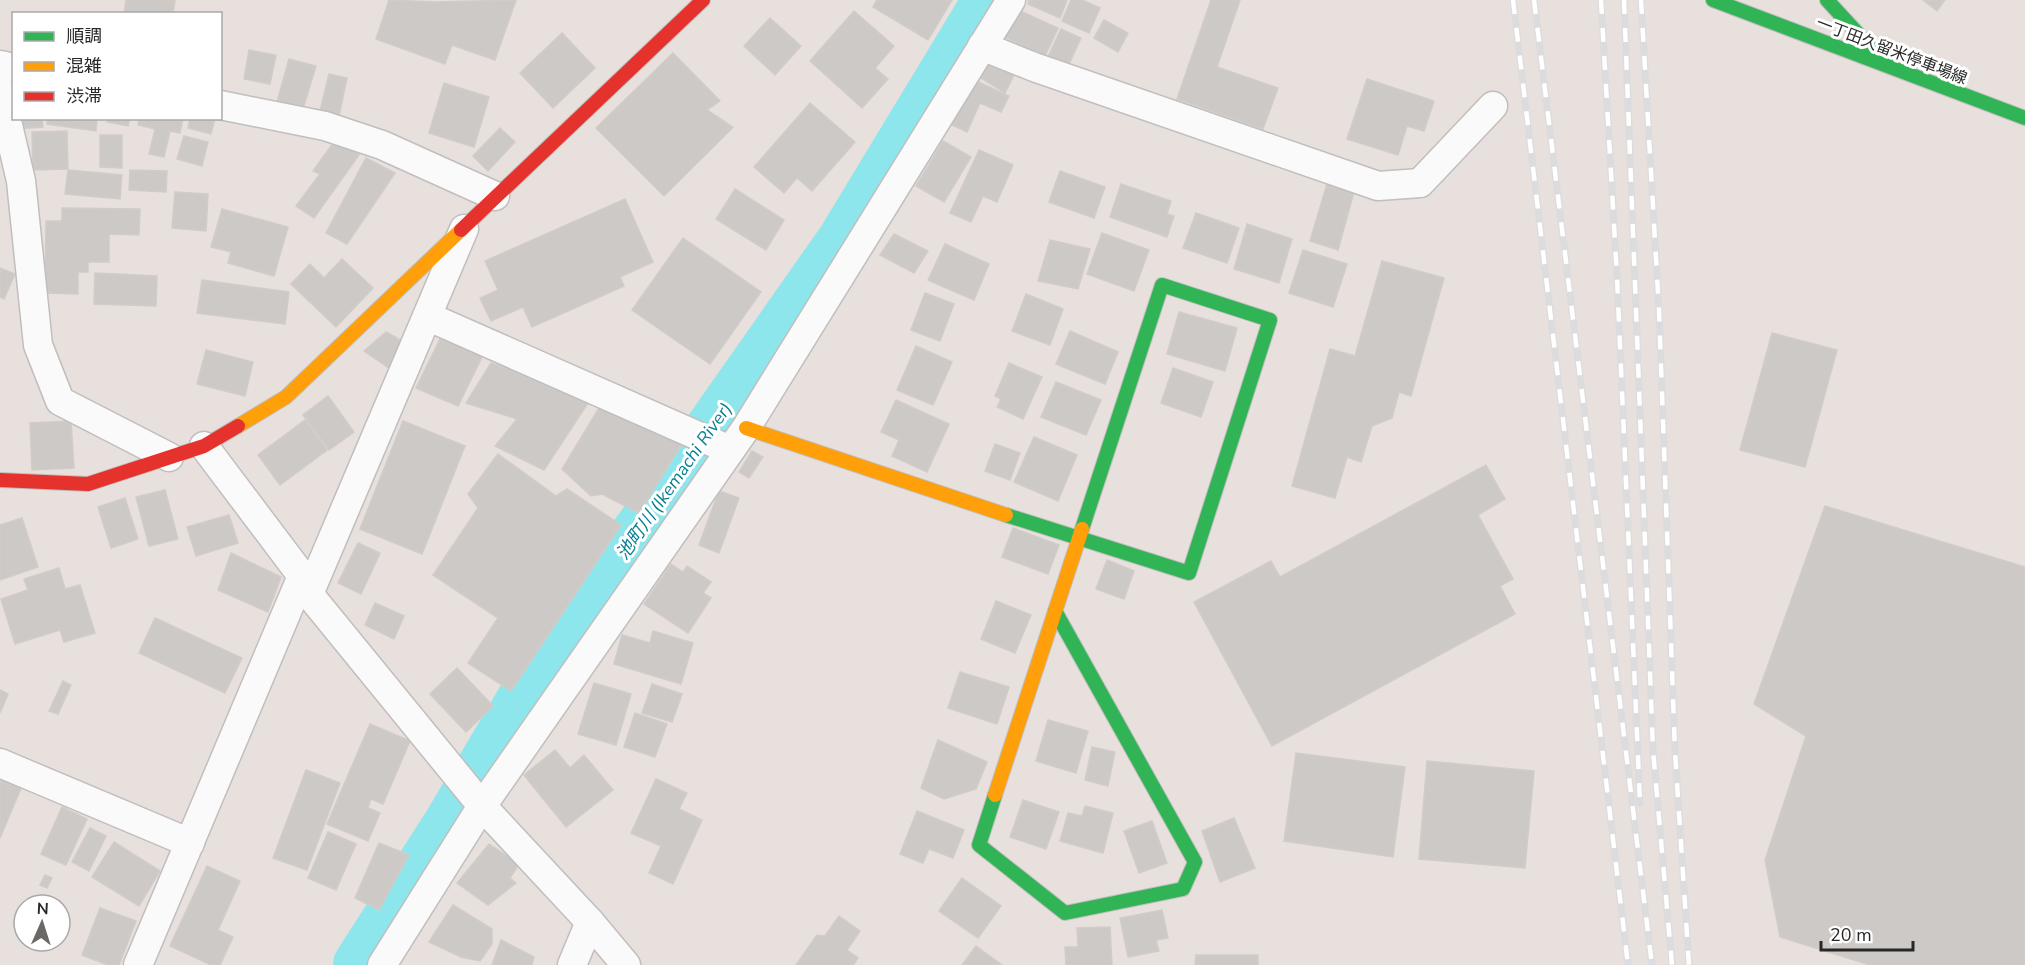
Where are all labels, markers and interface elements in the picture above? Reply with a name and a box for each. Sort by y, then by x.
legend [12,12,222,120]
street label: 一丁田久留米停車場線 [1813,12,1970,90]
text: 順調 [66,24,102,48]
text: 混雑 [66,54,102,78]
text: 渋滞 [66,84,102,108]
water label: 池町川 (Ikemachi River) [611,398,737,564]
north arrow [12,893,72,953]
text: N [36,898,49,920]
scale bar [1821,914,1912,952]
text: 20 m [1830,923,1872,947]

